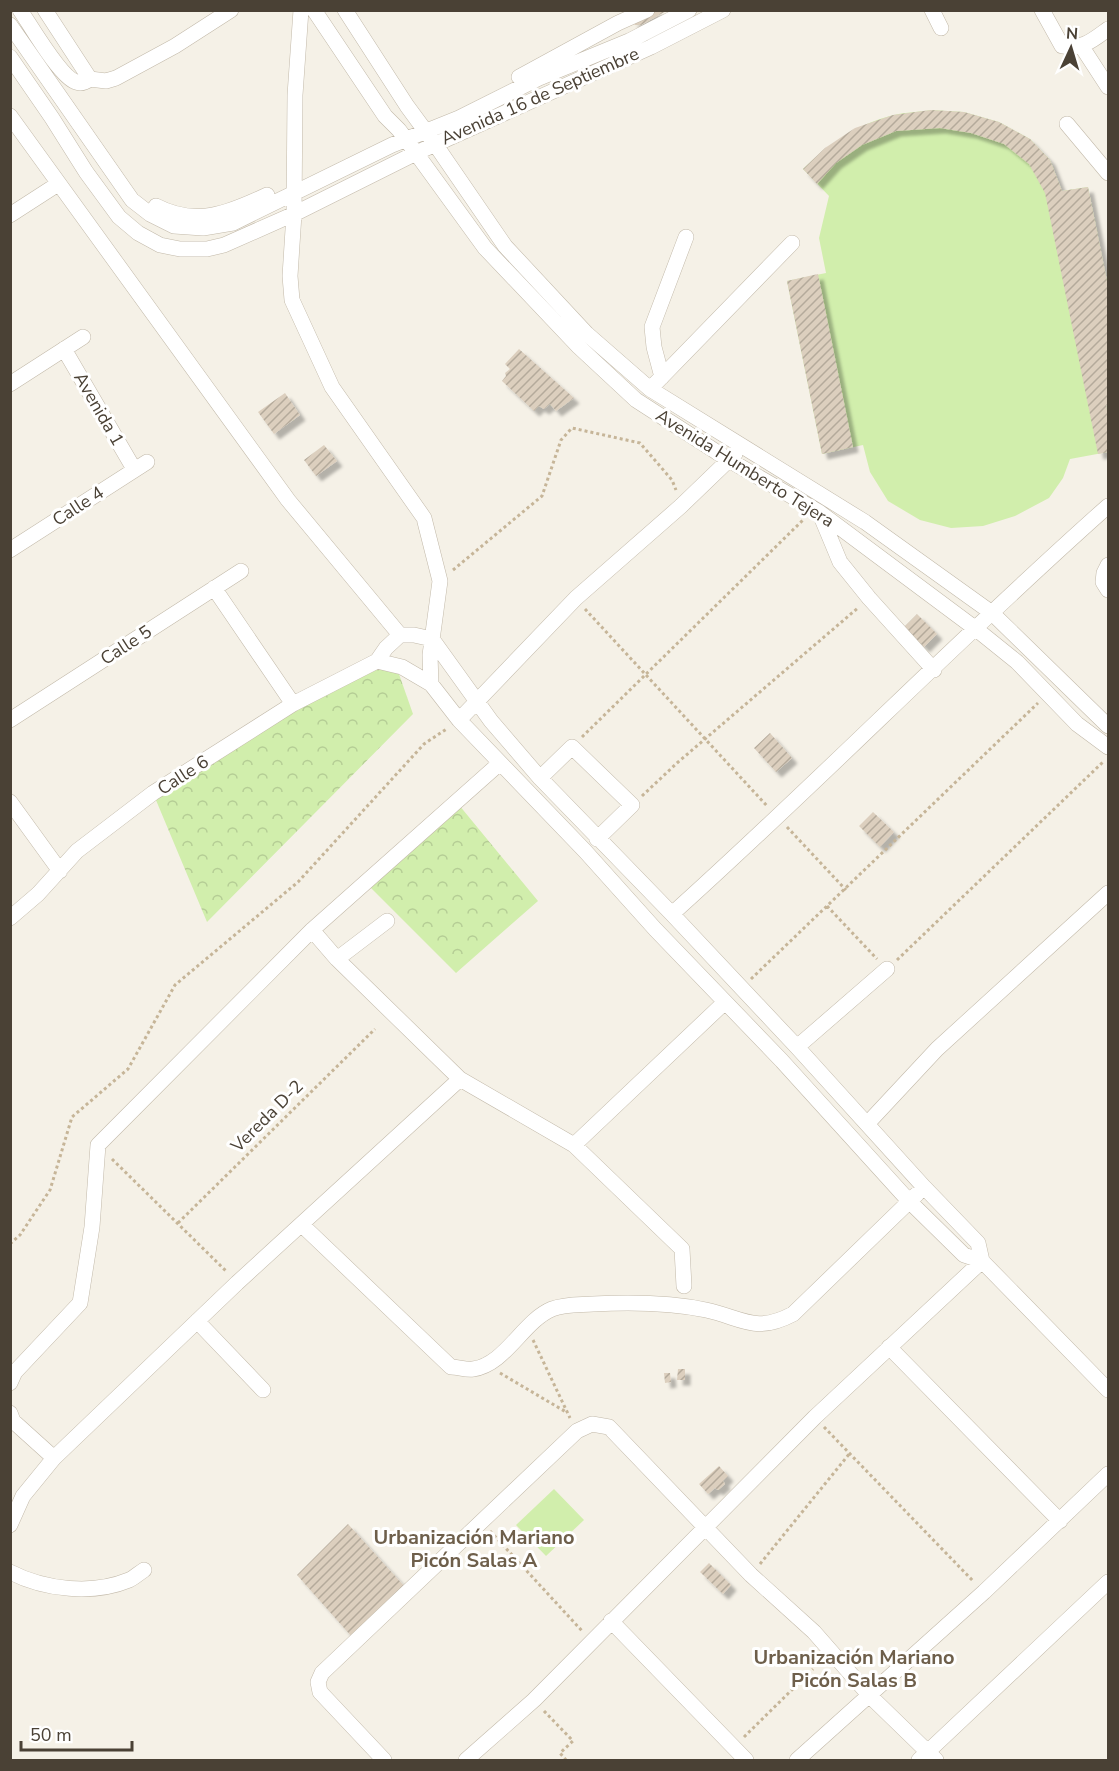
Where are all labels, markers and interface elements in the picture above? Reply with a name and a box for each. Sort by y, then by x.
north arrow [1041,18,1101,78]
text: N [1065,23,1079,45]
street label: Avenida 16 de Septiembre [437,41,643,151]
street label: Avenida 1 [68,368,130,450]
street label: Avenida Humberto Tejera [651,403,839,533]
street label: Calle 4 [48,480,109,532]
street label: Calle 5 [96,619,156,671]
street label: Calle 6 [153,749,213,801]
street label: Vereda D-2 [225,1075,308,1158]
district label: Urbanización Mariano Picón Salas A [373,1524,575,1574]
district label: Urbanización Mariano Picón Salas B [753,1644,955,1694]
scale bar [21,1714,132,1752]
text: 50 m [30,1723,72,1747]

